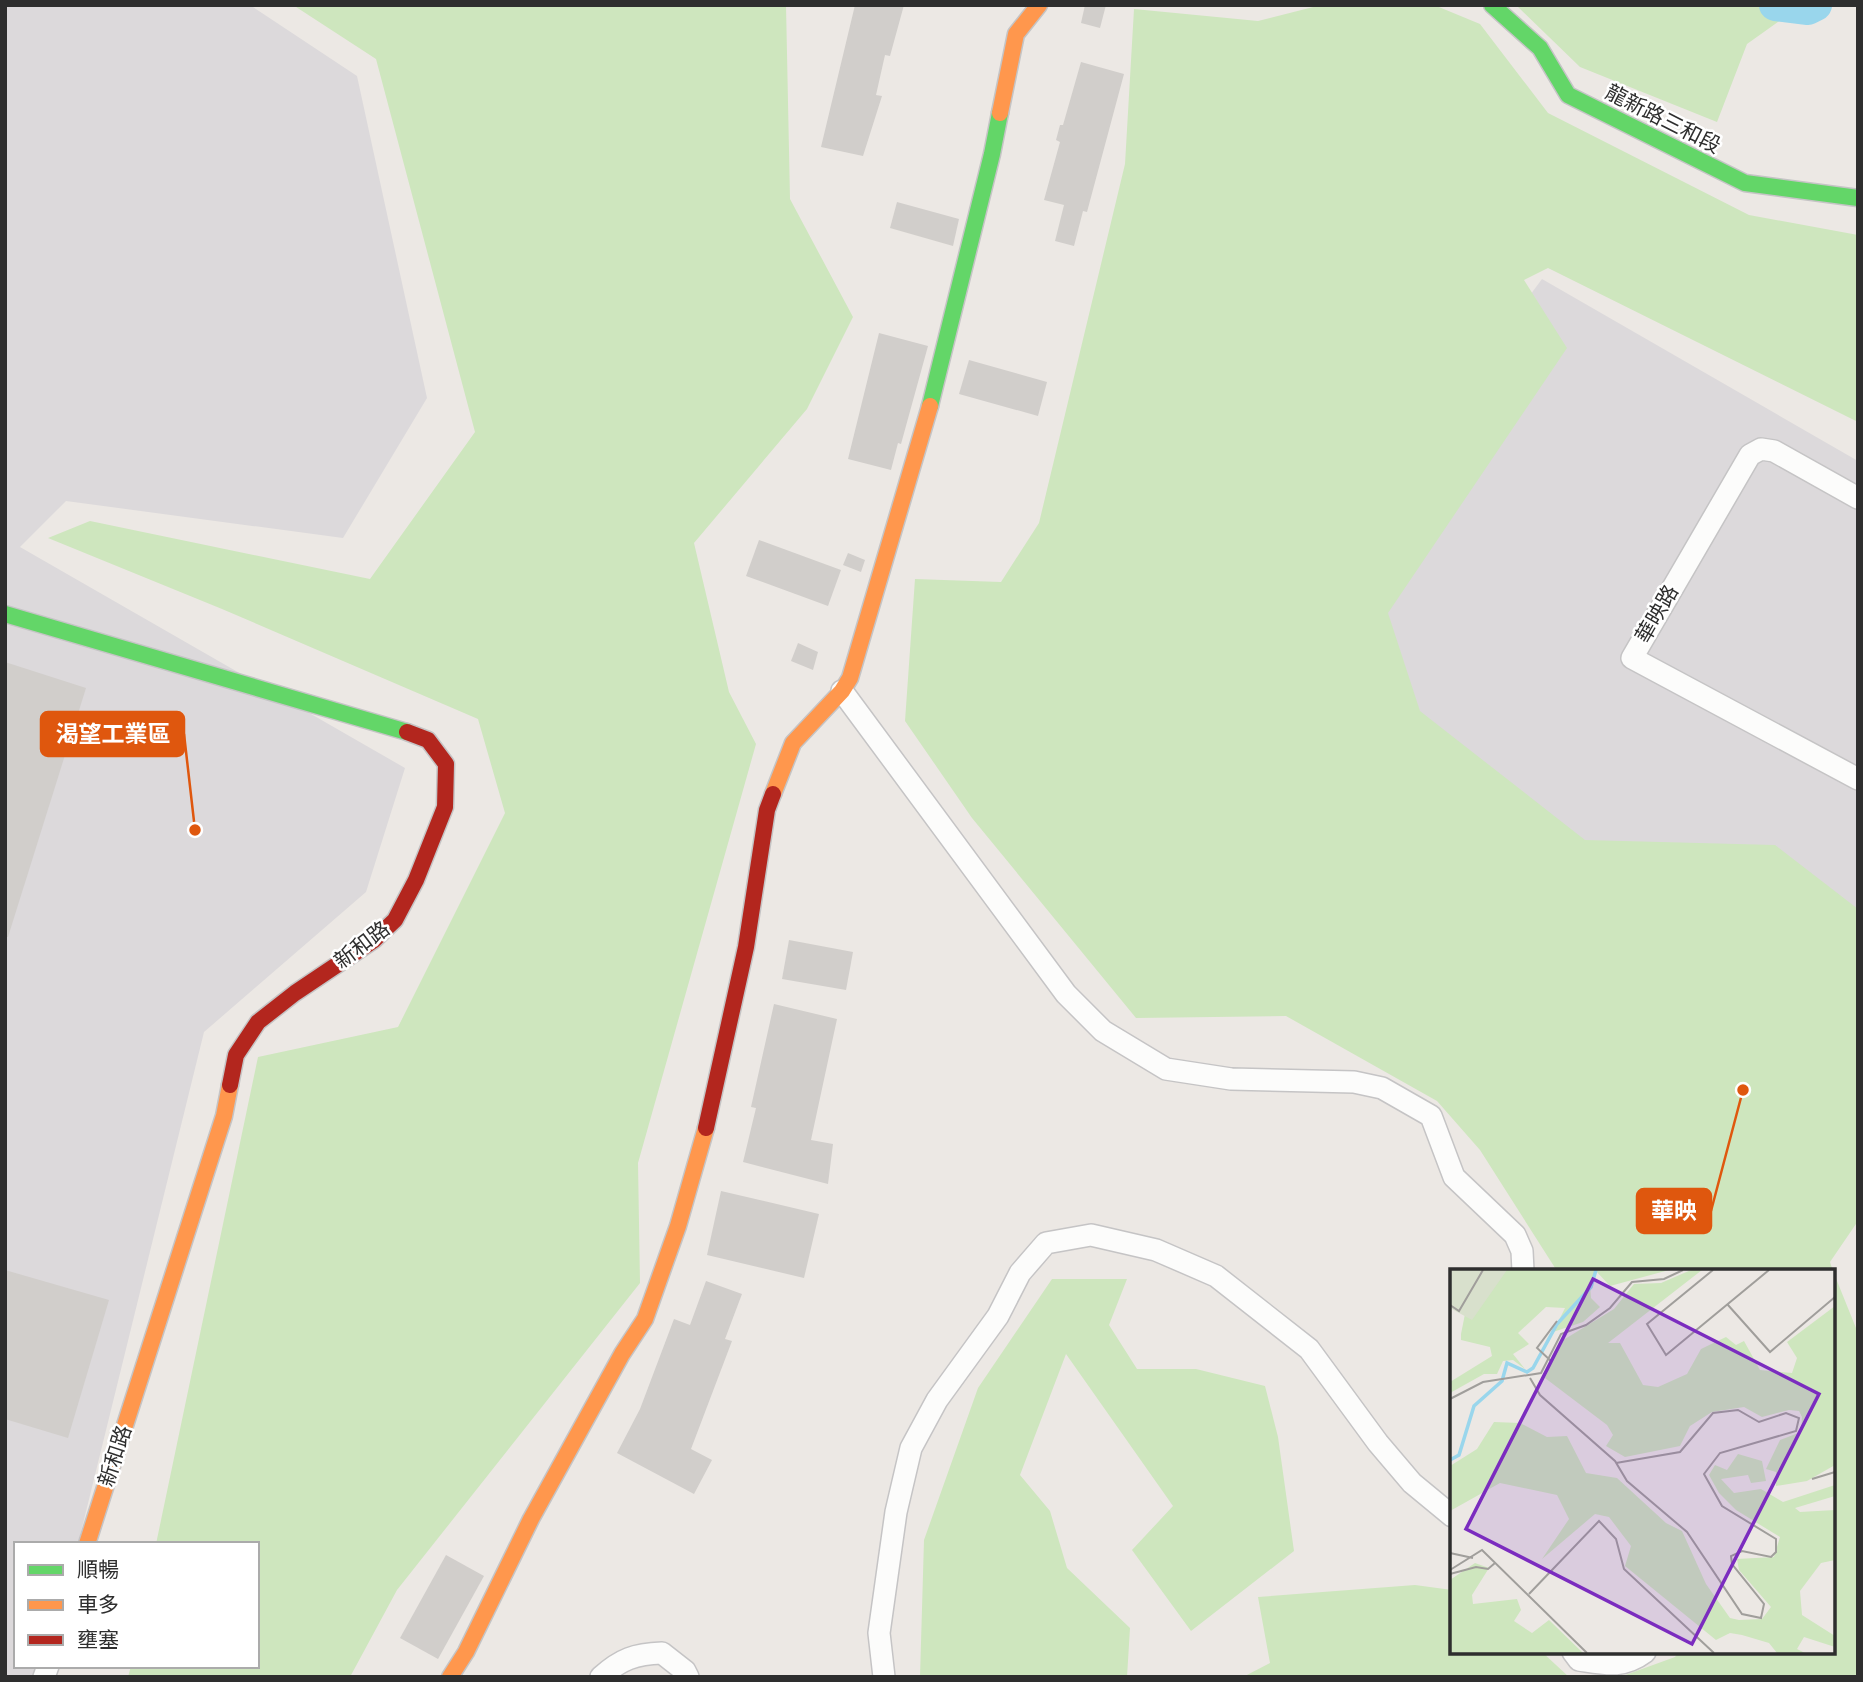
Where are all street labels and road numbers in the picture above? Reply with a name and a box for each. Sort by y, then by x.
street label: 龍新路三和段 [1602,79,1725,157]
street label: 華映路 [1630,580,1682,647]
street label: 新和路 [329,916,394,973]
street label: 新和路 [93,1422,135,1489]

